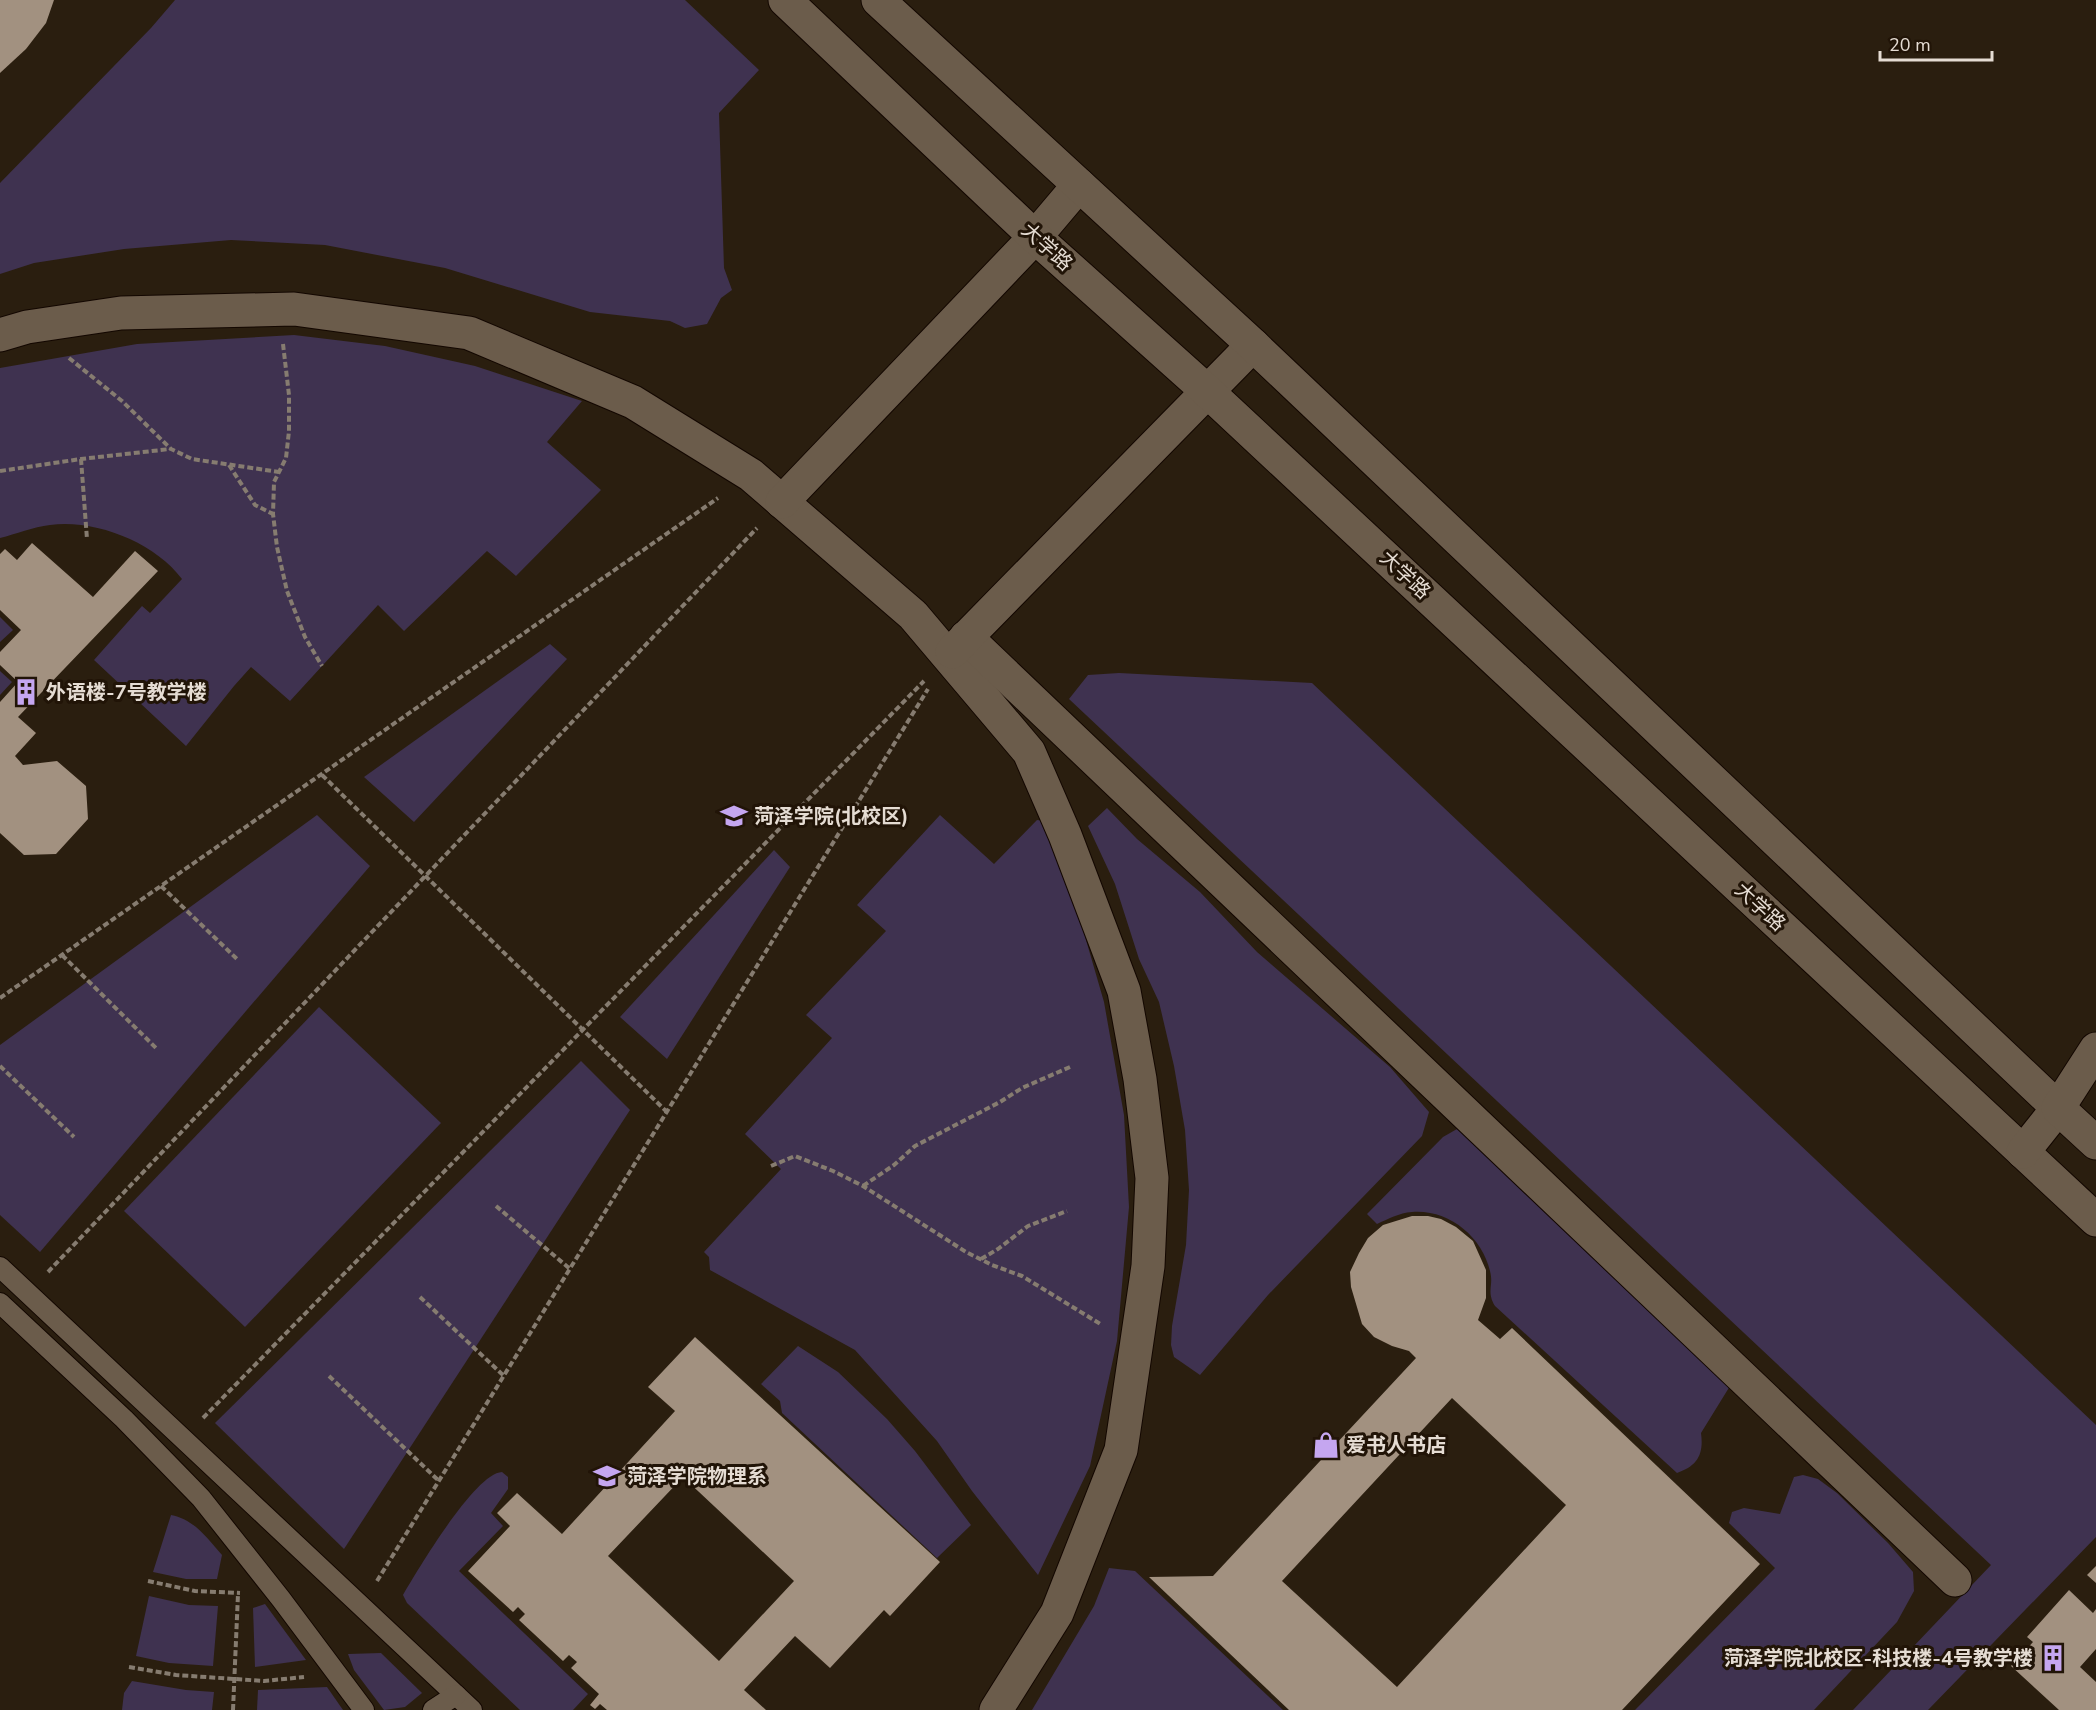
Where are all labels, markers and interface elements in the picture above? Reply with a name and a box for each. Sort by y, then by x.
scale bar [1880,24,1992,62]
text: 20 m [1889,33,1931,57]
street label: 大学路 [1016,217,1078,277]
street label: 大学路 [1374,545,1436,605]
building icon: 外语楼-7号教学楼 [11,677,41,707]
place label: 外语楼-7号教学楼 [46,679,207,706]
school or university icon: 菏泽学院(北校区) [719,801,749,831]
place label: 菏泽学院(北校区) [754,803,908,830]
street label: 大学路 [1729,877,1791,937]
shop icon: 爱书人书店 [1311,1430,1341,1460]
place label: 爱书人书店 [1346,1432,1446,1459]
school or university icon: 菏泽学院物理系 [592,1461,622,1491]
place label: 菏泽学院物理系 [627,1463,767,1490]
building icon: 菏泽学院北校区-科技楼-4号教学楼 [2038,1643,2068,1673]
place label: 菏泽学院北校区-科技楼-4号教学楼 [1724,1645,2033,1672]

